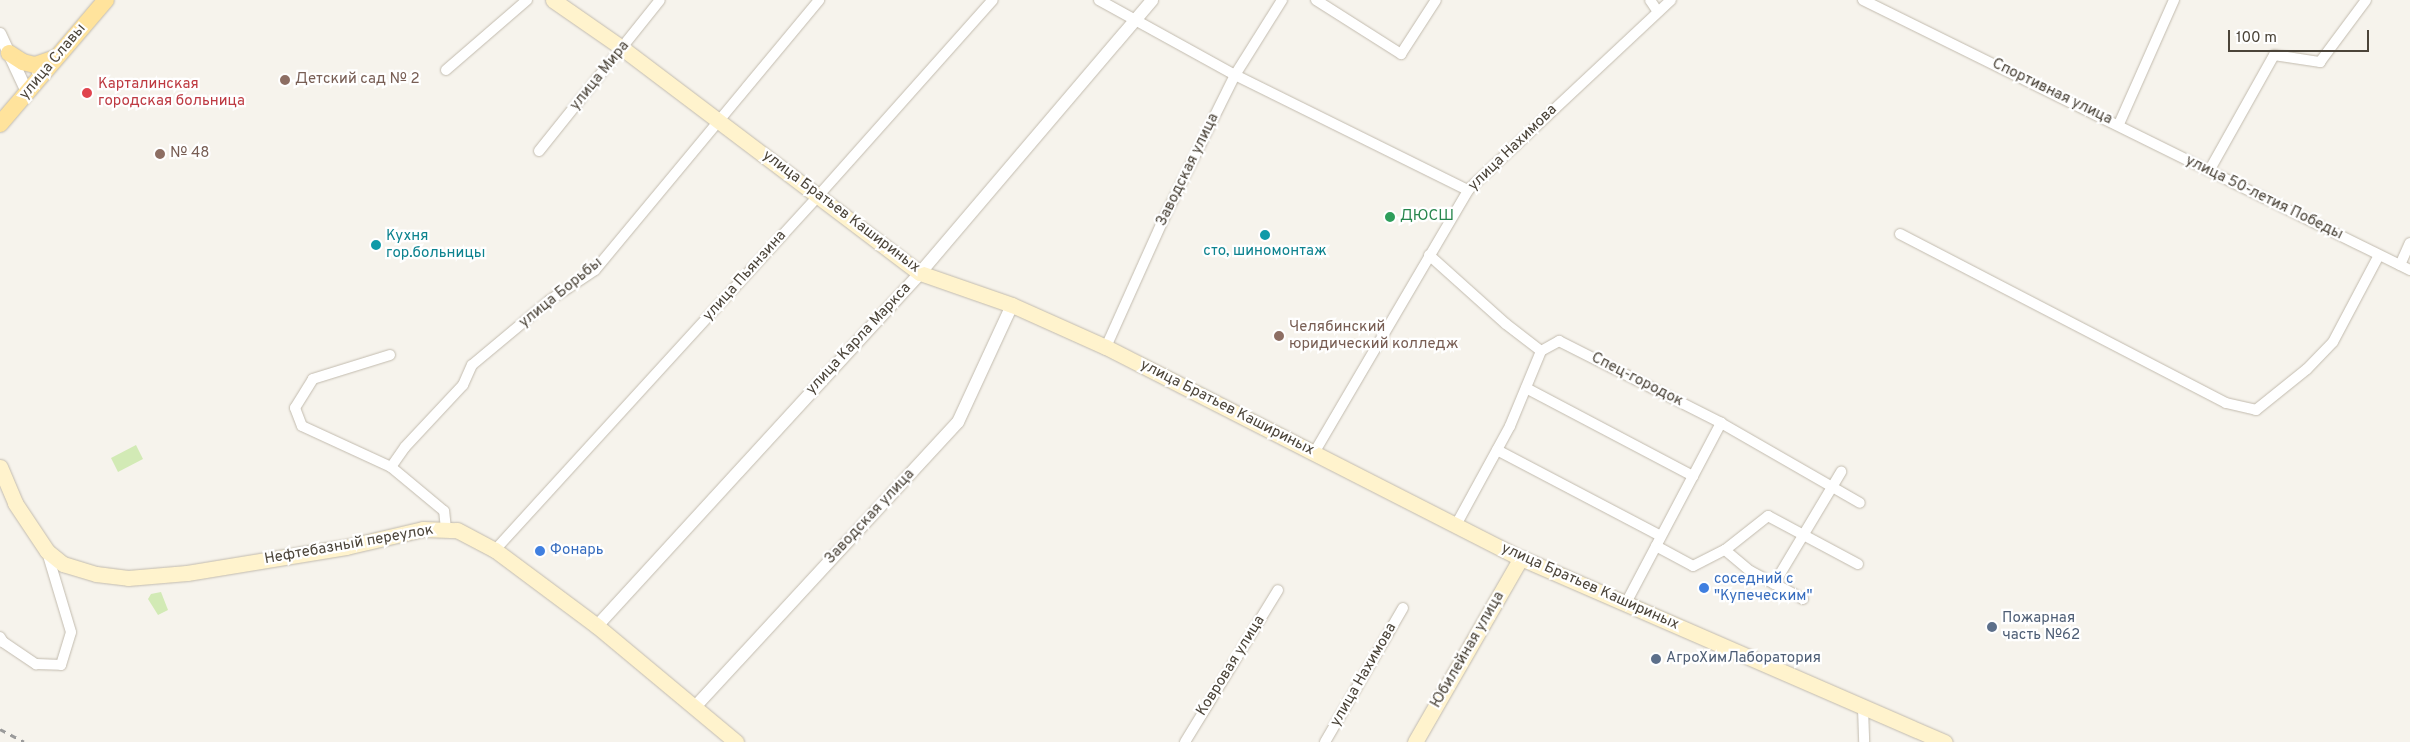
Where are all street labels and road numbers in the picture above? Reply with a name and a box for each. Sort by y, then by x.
street label: улица Славы [16,20,90,104]
street label: улица Мира [567,38,633,114]
street label: Спортивная улица [1989,55,2115,129]
street label: улица Нахимова [1465,101,1561,195]
street label: Заводская улица [1153,111,1223,229]
street label: улица Братьев Кашириных [759,147,923,277]
street label: улица 50-летия Победы [2182,152,2346,244]
street label: улица Пьянзина [700,227,790,325]
street label: улица Борьбы [516,254,606,332]
street label: улица Карла Маркса [803,280,915,398]
street label: Спец-городок [1588,349,1686,411]
street label: улица Братьев Кашириных [1137,356,1317,460]
street label: Заводская улица [821,466,919,568]
street label: Нефтебазный переулок [263,521,435,569]
street label: улица Братьев Кашириных [1498,540,1682,634]
street label: Юбилейная улица [1427,589,1509,711]
street label: Ковровая улица [1193,613,1269,719]
street label: улица Нахимова [1327,620,1401,730]

